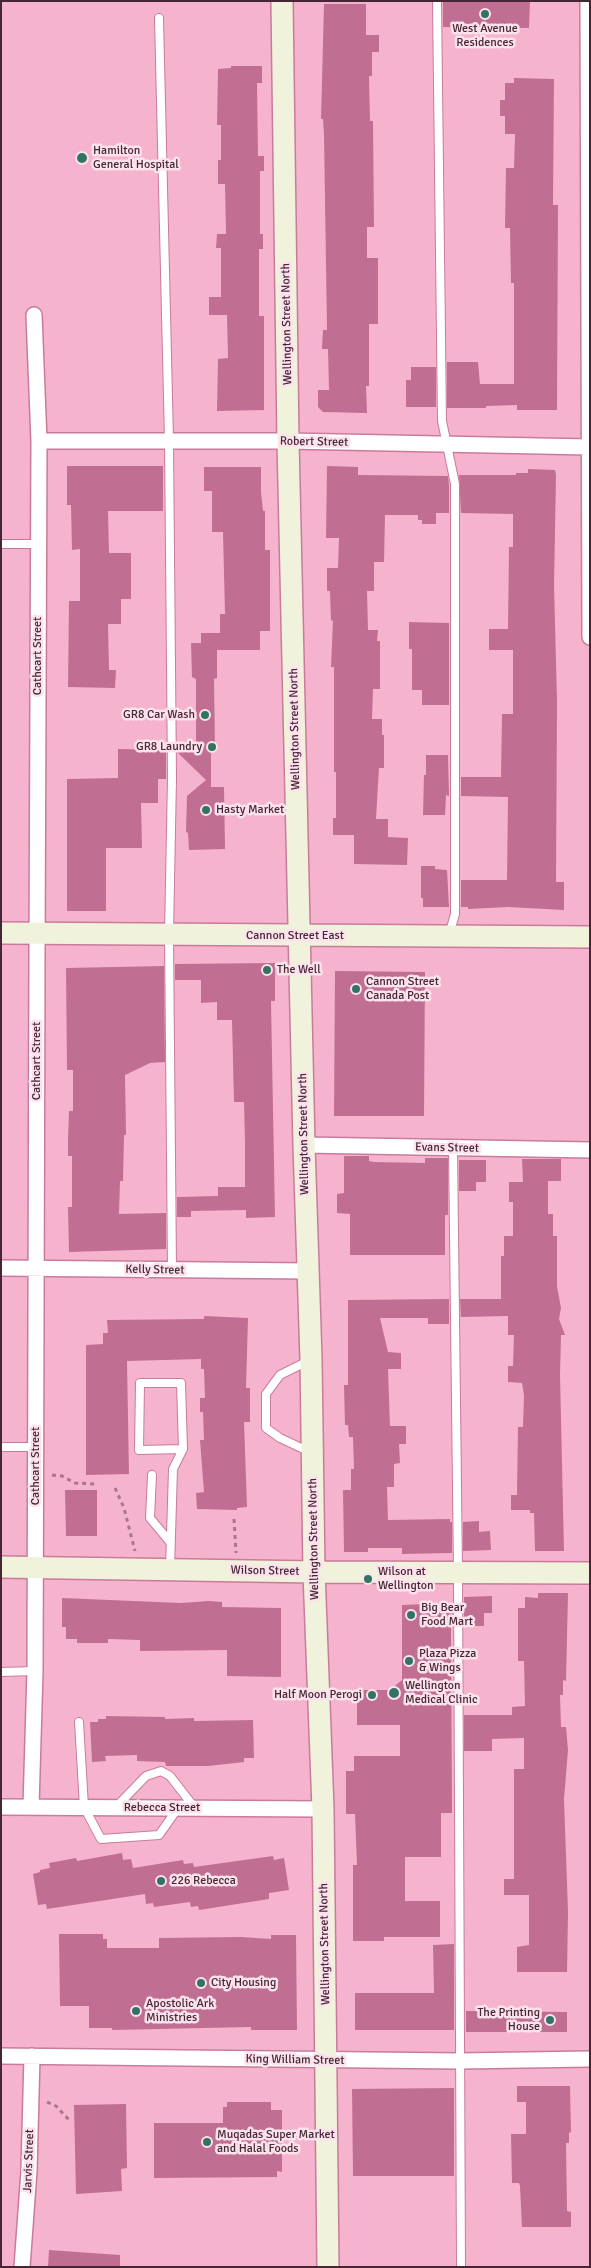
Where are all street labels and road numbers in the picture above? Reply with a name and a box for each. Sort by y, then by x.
street label: Wellington Street North [279,263,295,385]
street label: Robert Street [280,434,348,450]
street label: Cathcart Street [31,617,45,695]
street label: Wellington Street North [287,668,303,790]
street label: Cannon Street East [246,929,344,943]
street label: Cathcart Street [30,1022,44,1100]
street label: Wellington Street North [296,1073,312,1195]
street label: Evans Street [415,1140,479,1156]
street label: Kelly Street [125,1262,185,1278]
street label: Cathcart Street [29,1427,43,1505]
street label: Wellington Street North [306,1478,322,1600]
street label: Wilson Street [230,1563,300,1579]
street label: Rebecca Street [124,1801,200,1815]
street label: Wellington Street North [317,1883,333,2005]
street label: King William Street [245,2052,345,2068]
street label: Jarvis Street [21,2129,37,2193]

